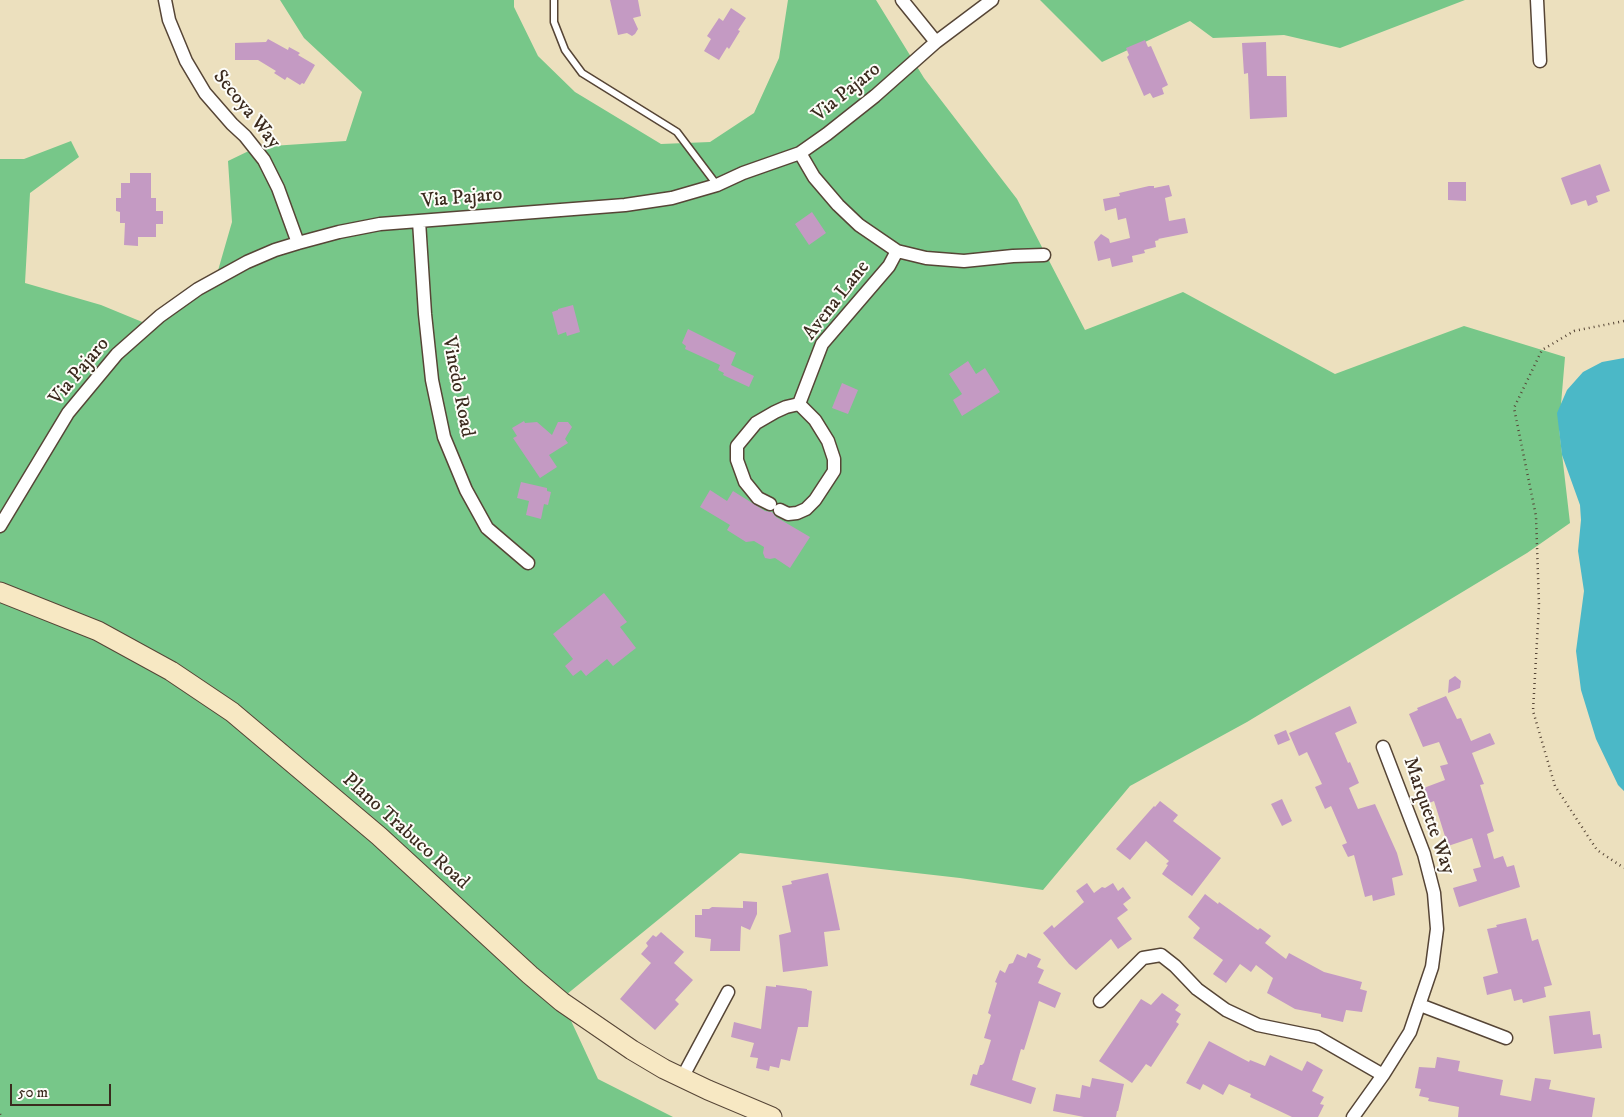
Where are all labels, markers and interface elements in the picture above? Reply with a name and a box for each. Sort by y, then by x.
street label: Via Pajaro [808,58,886,128]
street label: Secoya Way [207,66,285,154]
street label: Via Pajaro [421,184,503,214]
street label: Avena Lane [799,257,875,345]
street label: Via Pajaro [45,333,115,411]
street label: Vinedo Road [436,335,478,439]
street label: Marquette Way [1397,754,1459,878]
street label: Plano Trabuco Road [337,769,473,895]
scale bar [12,1074,114,1106]
text: 50 m [18,1083,48,1102]

